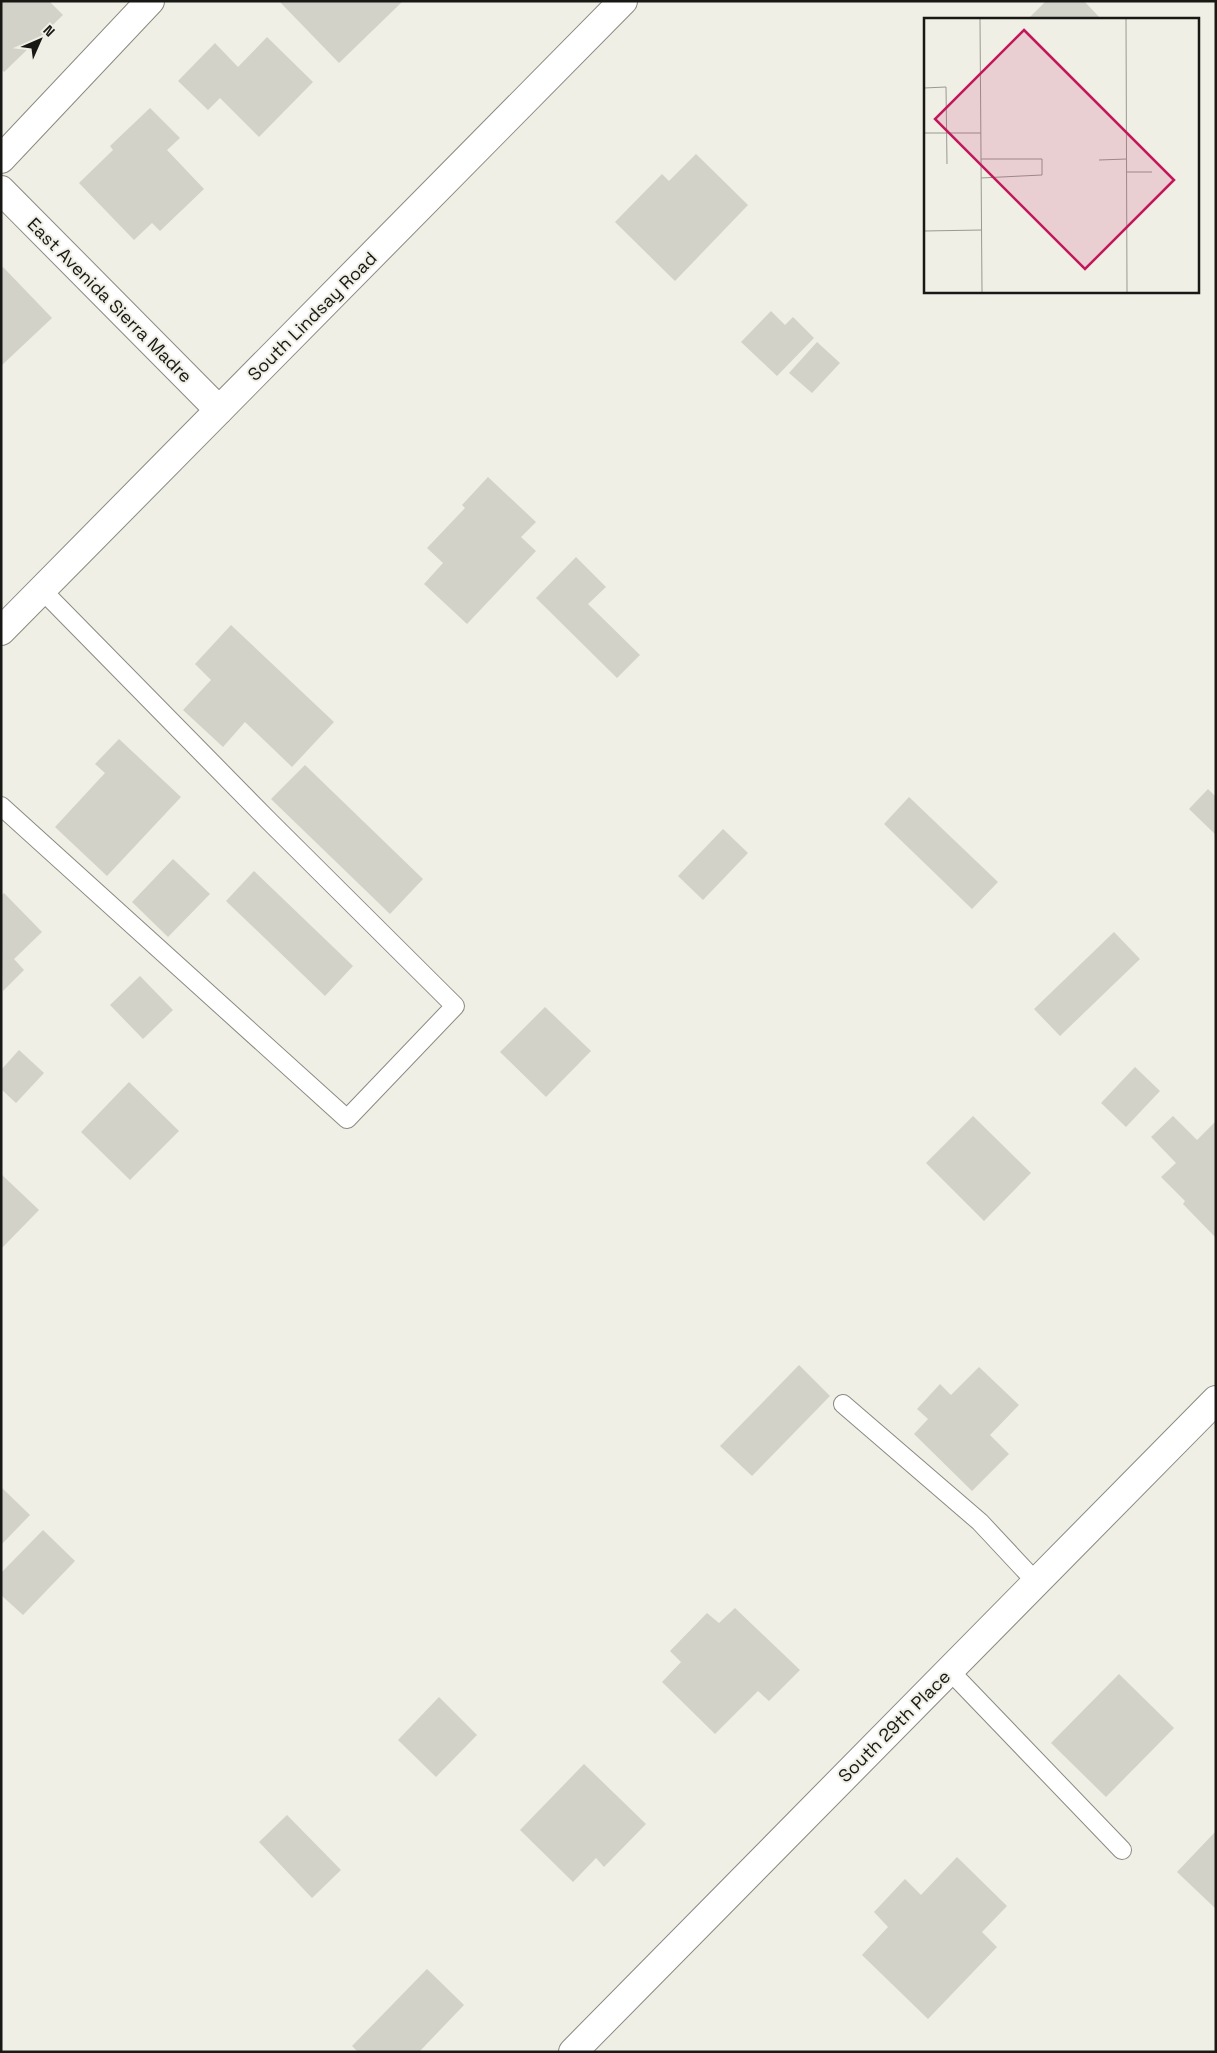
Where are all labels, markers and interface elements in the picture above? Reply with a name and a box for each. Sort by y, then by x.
north arrow [15,15,65,65]
inset map [924,18,1200,292]
text: N [40,21,59,40]
street label: East Avenida Sierra Madre [23,213,197,387]
street label: South Lindsay Road [243,247,381,385]
street label: South 29th Place [833,1665,955,1787]

